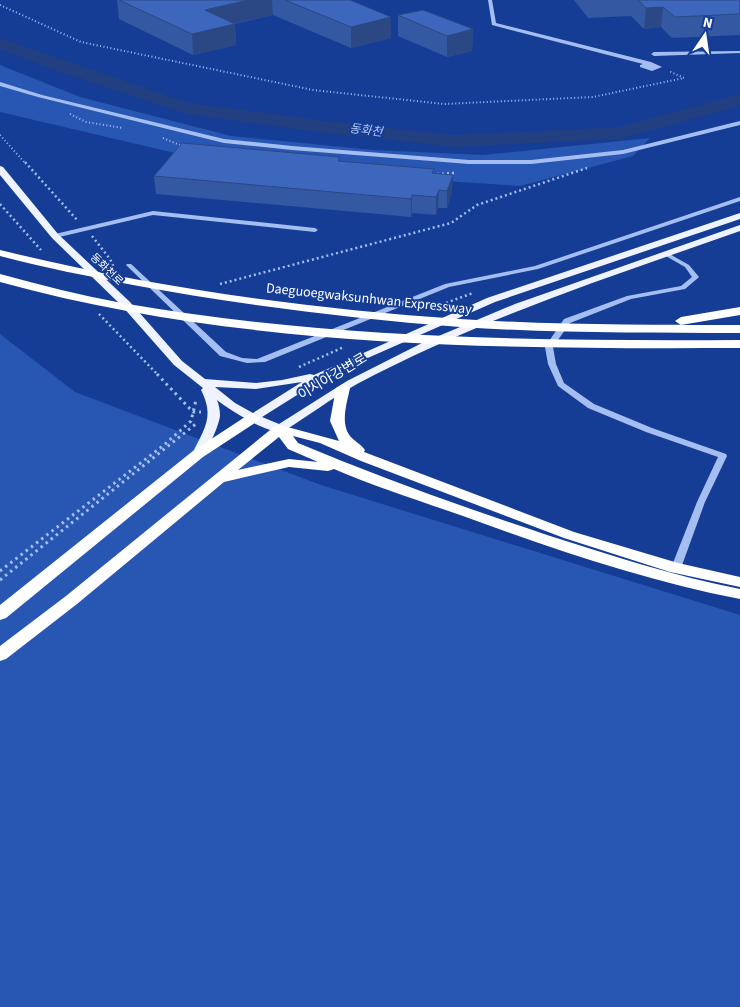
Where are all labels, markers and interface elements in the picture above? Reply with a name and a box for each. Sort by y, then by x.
north arrow [680,10,730,60]
text: N [701,13,714,34]
water label: 동화천 [348,120,385,141]
street label: 동화천로 [87,250,126,289]
street label: Daeguoegwaksunhwan Expressway [265,278,473,320]
street label: 이시아강변로 [294,348,371,405]

